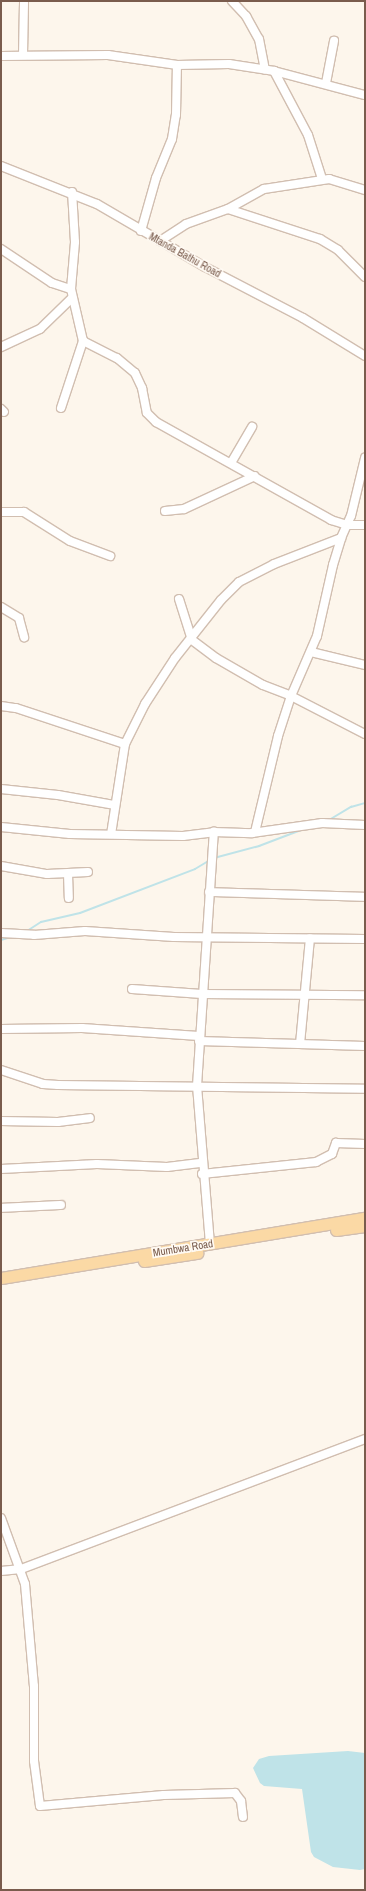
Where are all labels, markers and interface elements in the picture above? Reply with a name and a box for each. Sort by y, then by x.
street label: Mtanda Bathu Road [147,230,223,280]
street label: Mumbwa Road [152,1237,214,1259]

